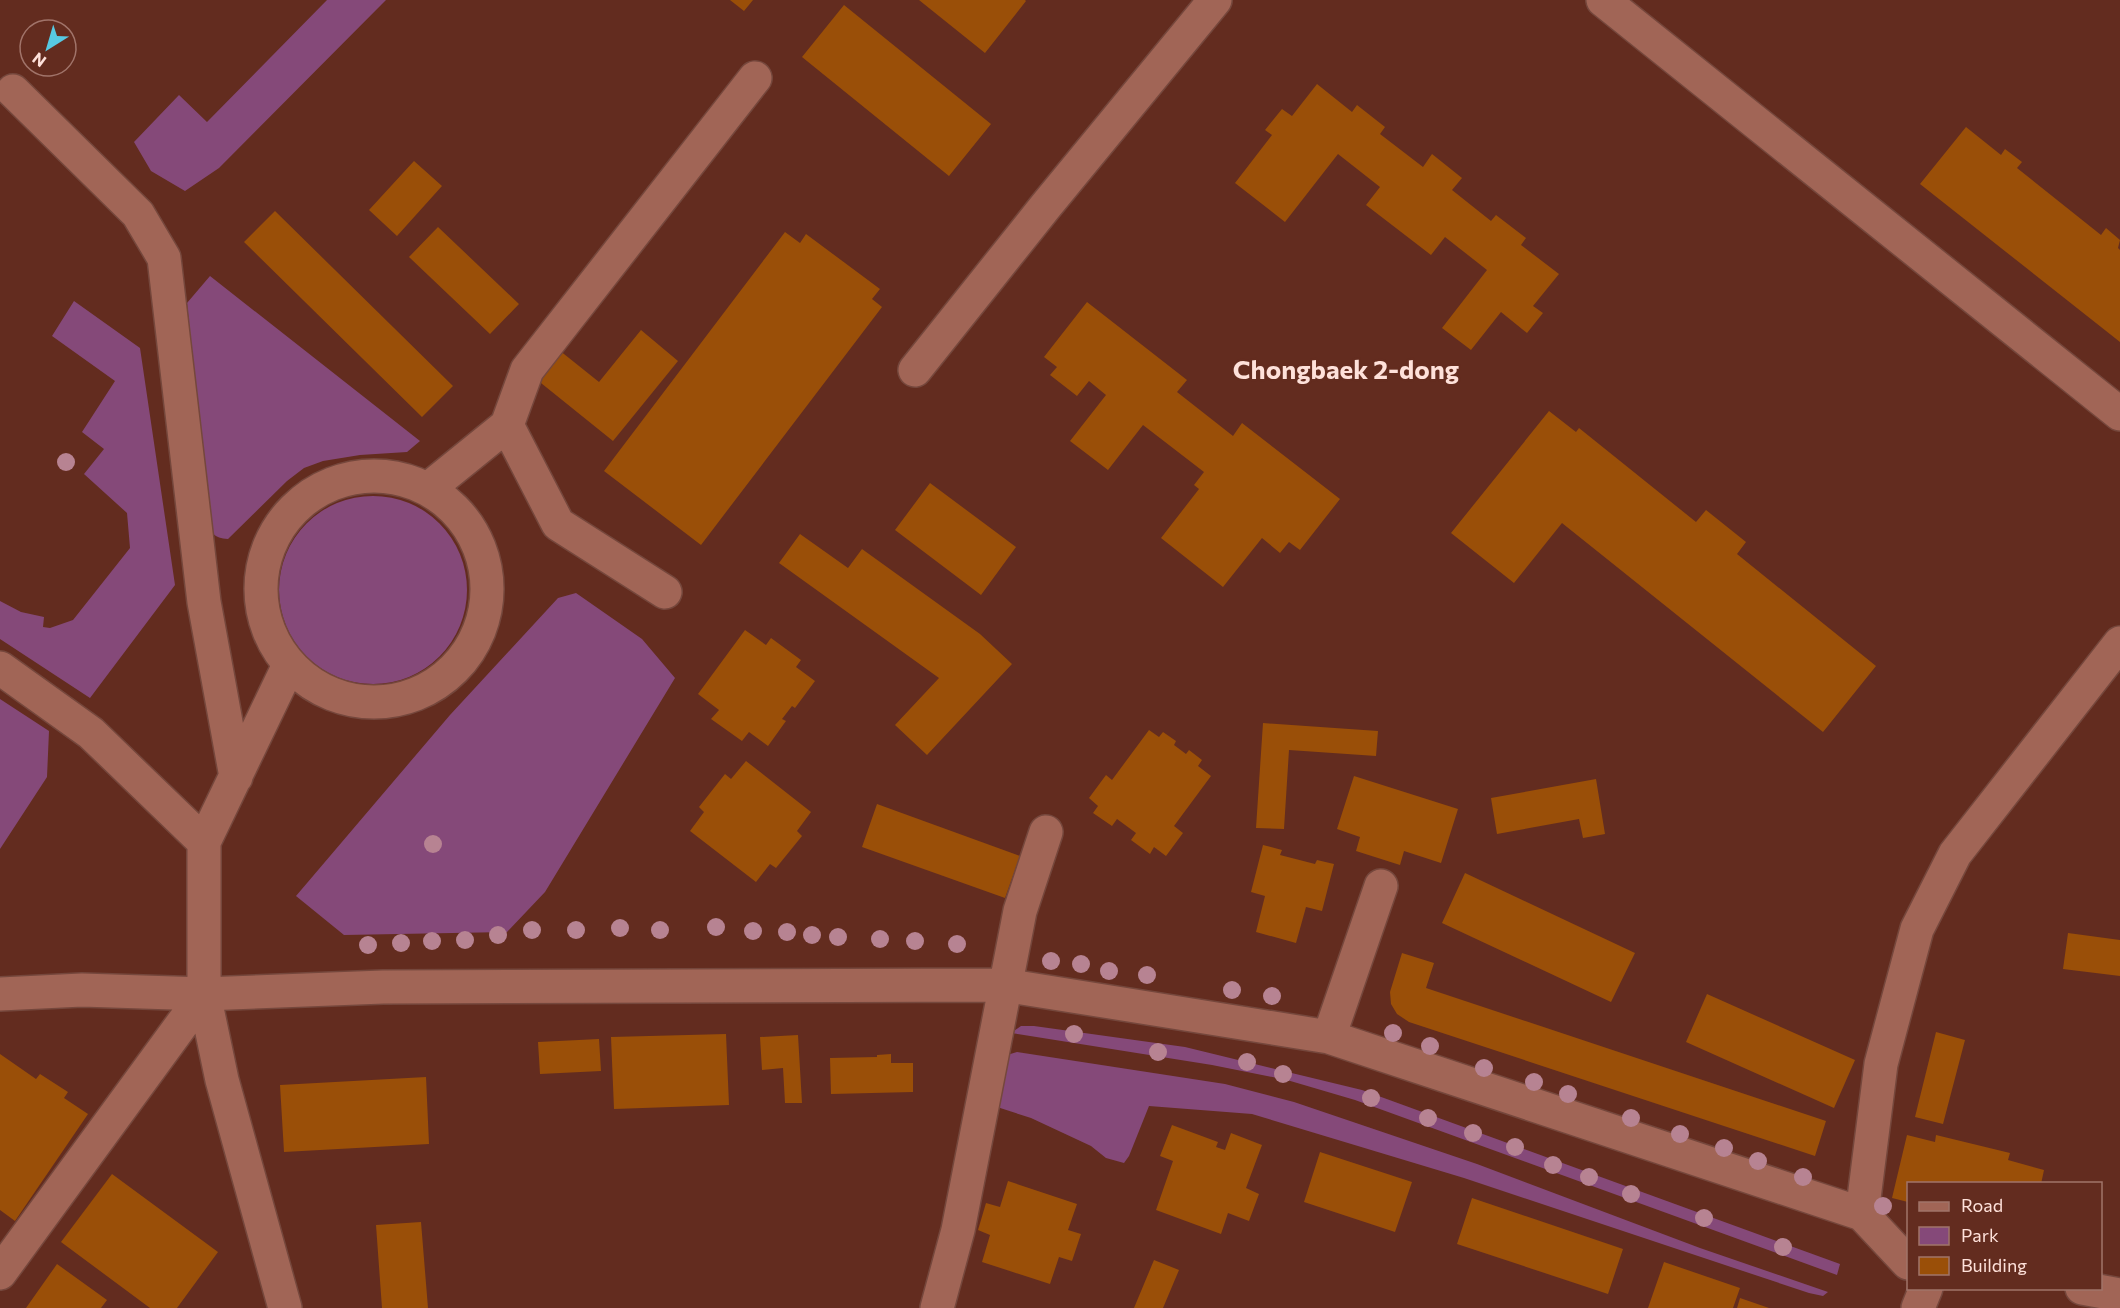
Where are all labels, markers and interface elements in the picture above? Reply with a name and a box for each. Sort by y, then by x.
north arrow [18,18,78,78]
text: N [28,49,49,72]
district label: Chongbaek 2-dong [1233,353,1459,384]
legend [1907,1182,2102,1290]
text: Road [1961,1194,2003,1216]
text: Park [1961,1224,1999,1246]
text: Building [1961,1254,2027,1276]

